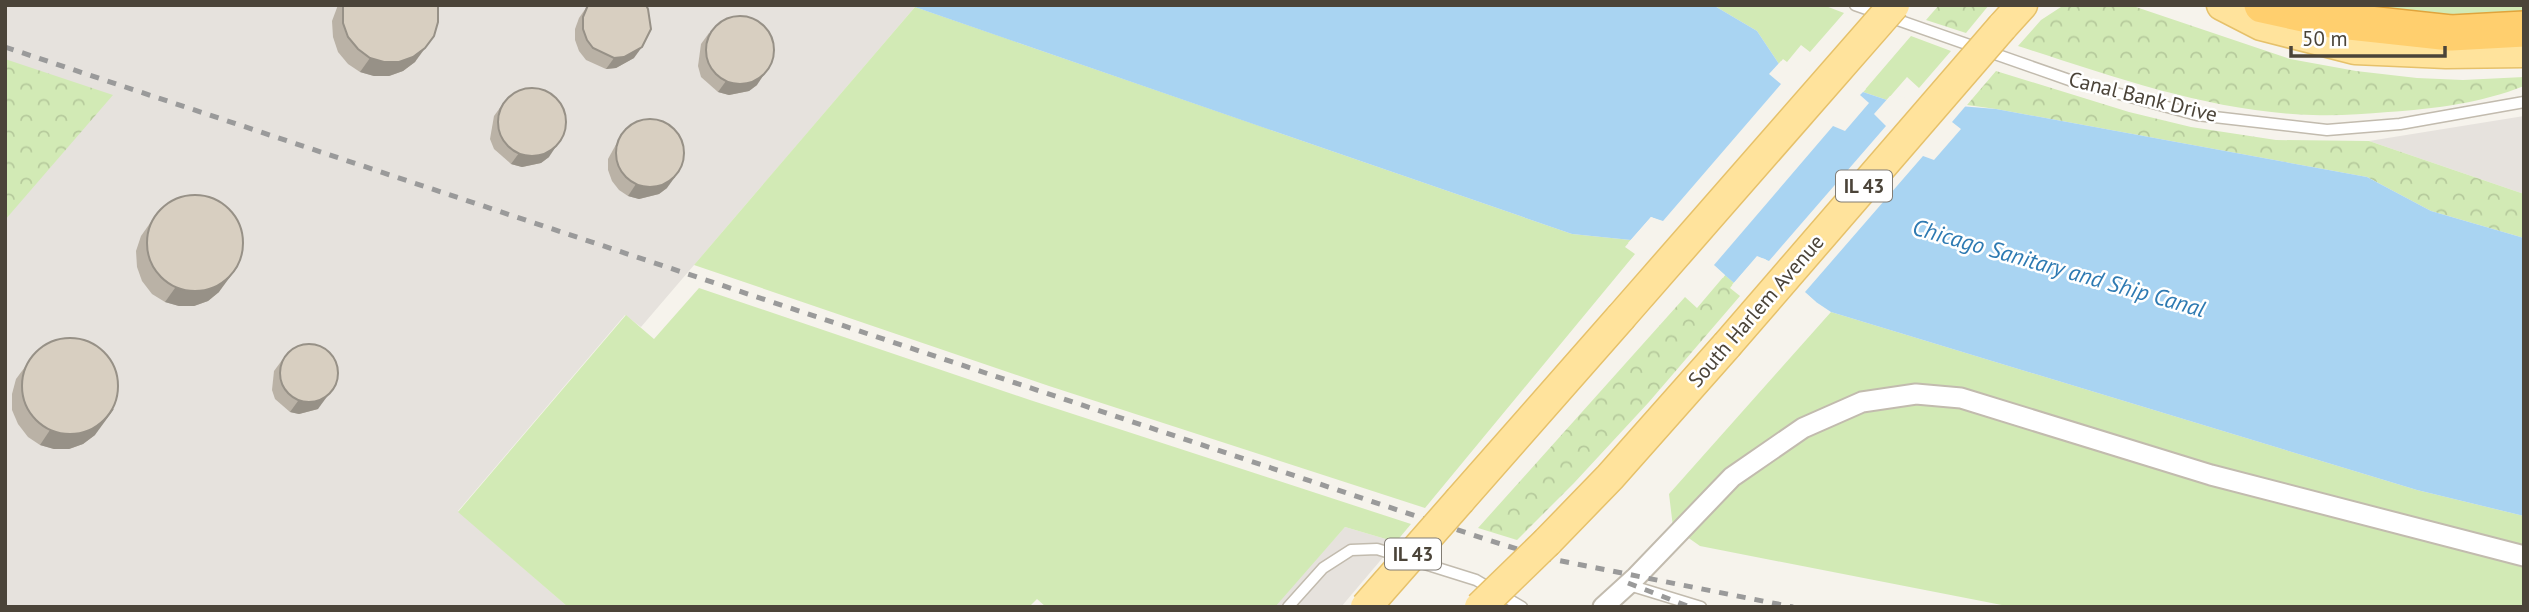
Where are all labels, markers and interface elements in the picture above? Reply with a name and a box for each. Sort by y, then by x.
scale bar [2291,14,2445,58]
text: 50 m [2302,25,2348,52]
street label: Canal Bank Drive [2066,65,2220,128]
road number: IL 43 [1836,170,1892,202]
water label: Chicago Sanitary and Ship Canal [1909,212,2209,323]
street label: South Harlem Avenue [1682,229,1829,393]
road number: IL 43 [1385,538,1441,569]

